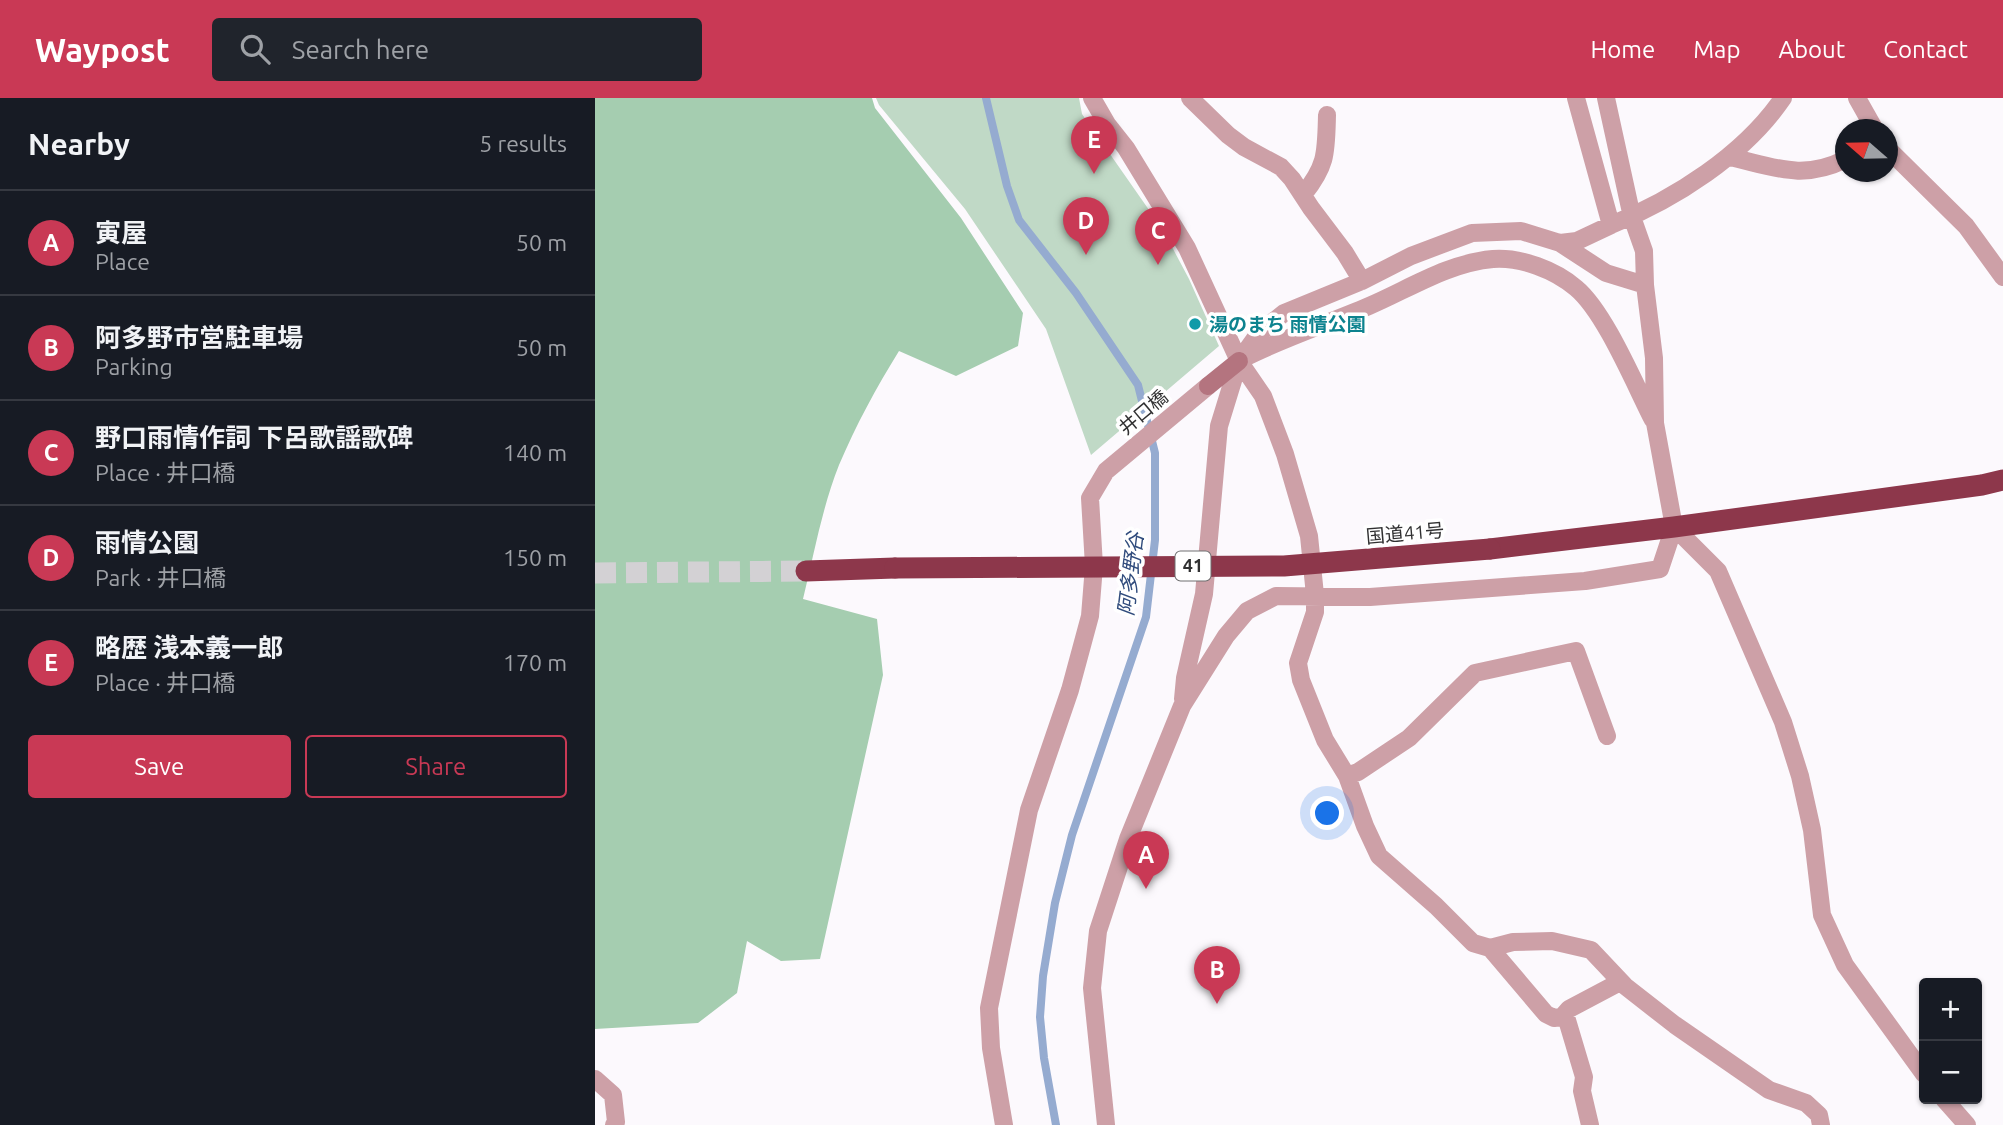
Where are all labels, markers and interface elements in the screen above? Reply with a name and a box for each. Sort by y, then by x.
search box [212,18,702,81]
icon: search [236,30,274,68]
text: Waypost [35,31,170,68]
text: Search here [292,35,429,64]
text: Home [1590,36,1655,63]
text: Map [1693,36,1740,63]
text: About [1778,36,1845,63]
text: Contact [1883,36,1968,63]
pin: E [1071,116,1117,174]
north arrow [1835,119,1898,182]
text: Nearby [28,127,130,161]
text: 5 results [479,131,567,156]
pin: D [1063,197,1109,255]
pin: C [1135,207,1181,265]
text: 寅屋 [95,218,147,247]
text: A [43,230,59,255]
text: 50 m [516,230,567,255]
text: Place [95,249,150,274]
place label: 湯のまち 雨情公園 [1209,313,1366,335]
marker: 湯のまち 雨情公園 [1187,316,1203,332]
text: 阿多野市営駐車場 [95,323,303,352]
text: B [43,335,59,360]
text: 50 m [516,335,567,360]
text: Parking [95,354,173,379]
street label: 井口橋 [1114,385,1172,439]
text: 野口雨情作詞 下呂歌謡歌碑 [95,423,413,452]
text: C [44,440,58,465]
text: 140 m [503,440,567,465]
text: Place · 井口橋 [95,460,235,485]
street label: 国道41号 [1365,519,1445,547]
text: 雨情公園 [95,528,199,557]
water label: 阿多野谷 [1113,529,1147,617]
text: D [43,545,59,570]
text: 150 m [503,545,567,570]
road number: 41 [1175,552,1211,580]
text: Park · 井口橋 [95,565,226,590]
text: 略歴 浅本義一郎 [95,633,283,662]
text: E [44,650,58,675]
text: 170 m [503,650,567,675]
text: Place · 井口橋 [95,670,235,695]
button: Save [28,735,291,798]
button: Share [305,735,567,798]
your location [1310,796,1344,830]
pin: A [1123,831,1169,889]
pin: B [1194,946,1240,1004]
map controls [1919,978,1982,1104]
button: + [1919,978,1982,1041]
button: − [1919,1041,1982,1104]

